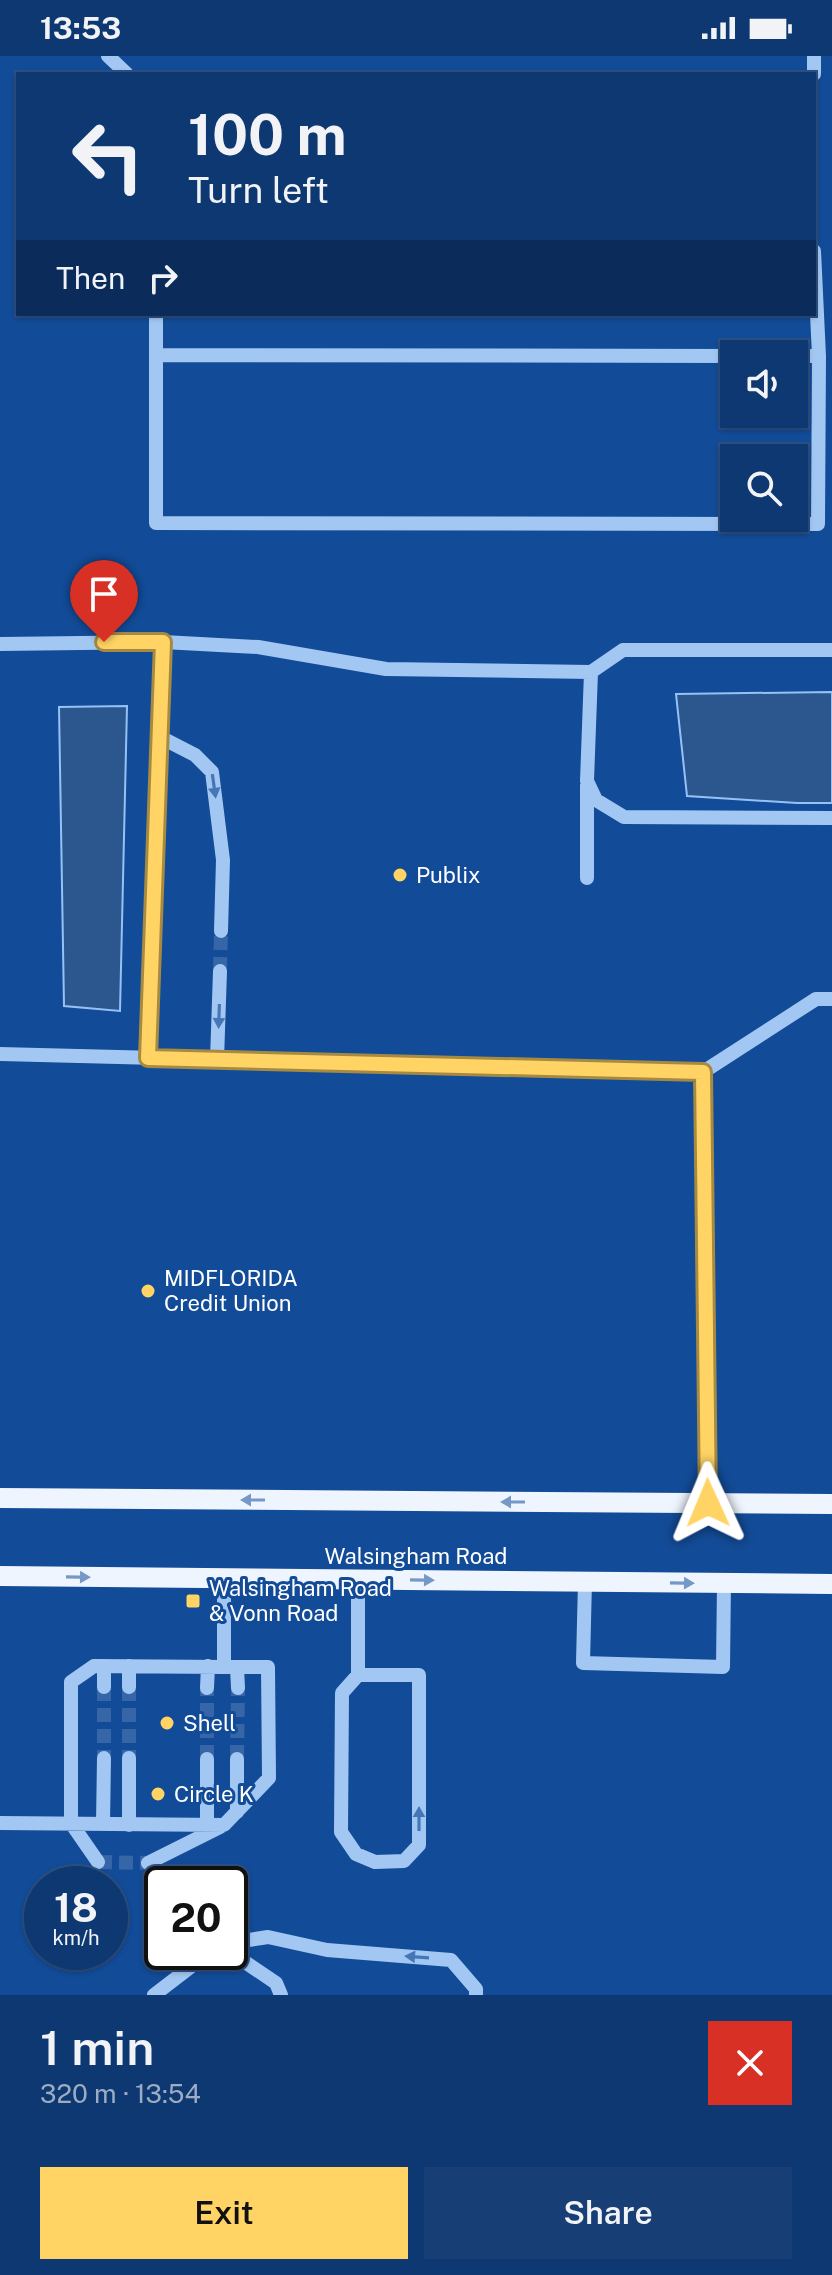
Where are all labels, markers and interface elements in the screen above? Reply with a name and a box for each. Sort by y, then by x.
text: 13:53 [40,10,121,46]
text: 100 m [188,102,347,168]
icon: left [56,104,160,208]
text: Turn left [188,169,329,211]
icon: right [141,256,185,300]
text: Then [56,260,125,296]
map controls [720,340,808,532]
button: sound [720,340,808,428]
button: search [720,444,808,532]
pin [70,560,138,642]
icon: arrive [82,572,126,616]
one-way arrow [208,774,221,799]
place label: Publix [416,862,480,888]
marker: Publix [391,866,409,884]
one-way arrow [212,1004,225,1029]
place label: MIDFLORIDA Credit Union [164,1265,298,1316]
marker: MIDFLORIDA Credit Union [139,1282,157,1300]
position arrow [666,1461,750,1545]
one-way arrow [240,1494,265,1506]
one-way arrow [500,1496,525,1508]
street label: Walsingham Road [325,1543,507,1569]
one-way arrow [66,1571,91,1583]
one-way arrow [410,1574,435,1586]
place label: Walsingham Road & Vonn Road [209,1575,392,1626]
one-way arrow [670,1576,695,1589]
marker: Walsingham Road & Vonn Road [184,1592,202,1610]
place label: Shell [183,1710,236,1736]
marker: Shell [158,1714,176,1732]
place label: Circle K [174,1781,254,1807]
marker: Circle K [149,1785,167,1803]
one-way arrow [413,1806,425,1831]
speed limit sign: 20 [144,1866,248,1970]
text: 18 [54,1884,98,1931]
text: km/h [52,1926,100,1950]
one-way arrow [404,1950,429,1963]
text: 1 min [40,2019,154,2076]
button: close [708,2021,792,2105]
text: 320 m · 13:54 [40,2078,201,2109]
button: Exit [40,2167,408,2259]
button: Share [424,2167,792,2259]

